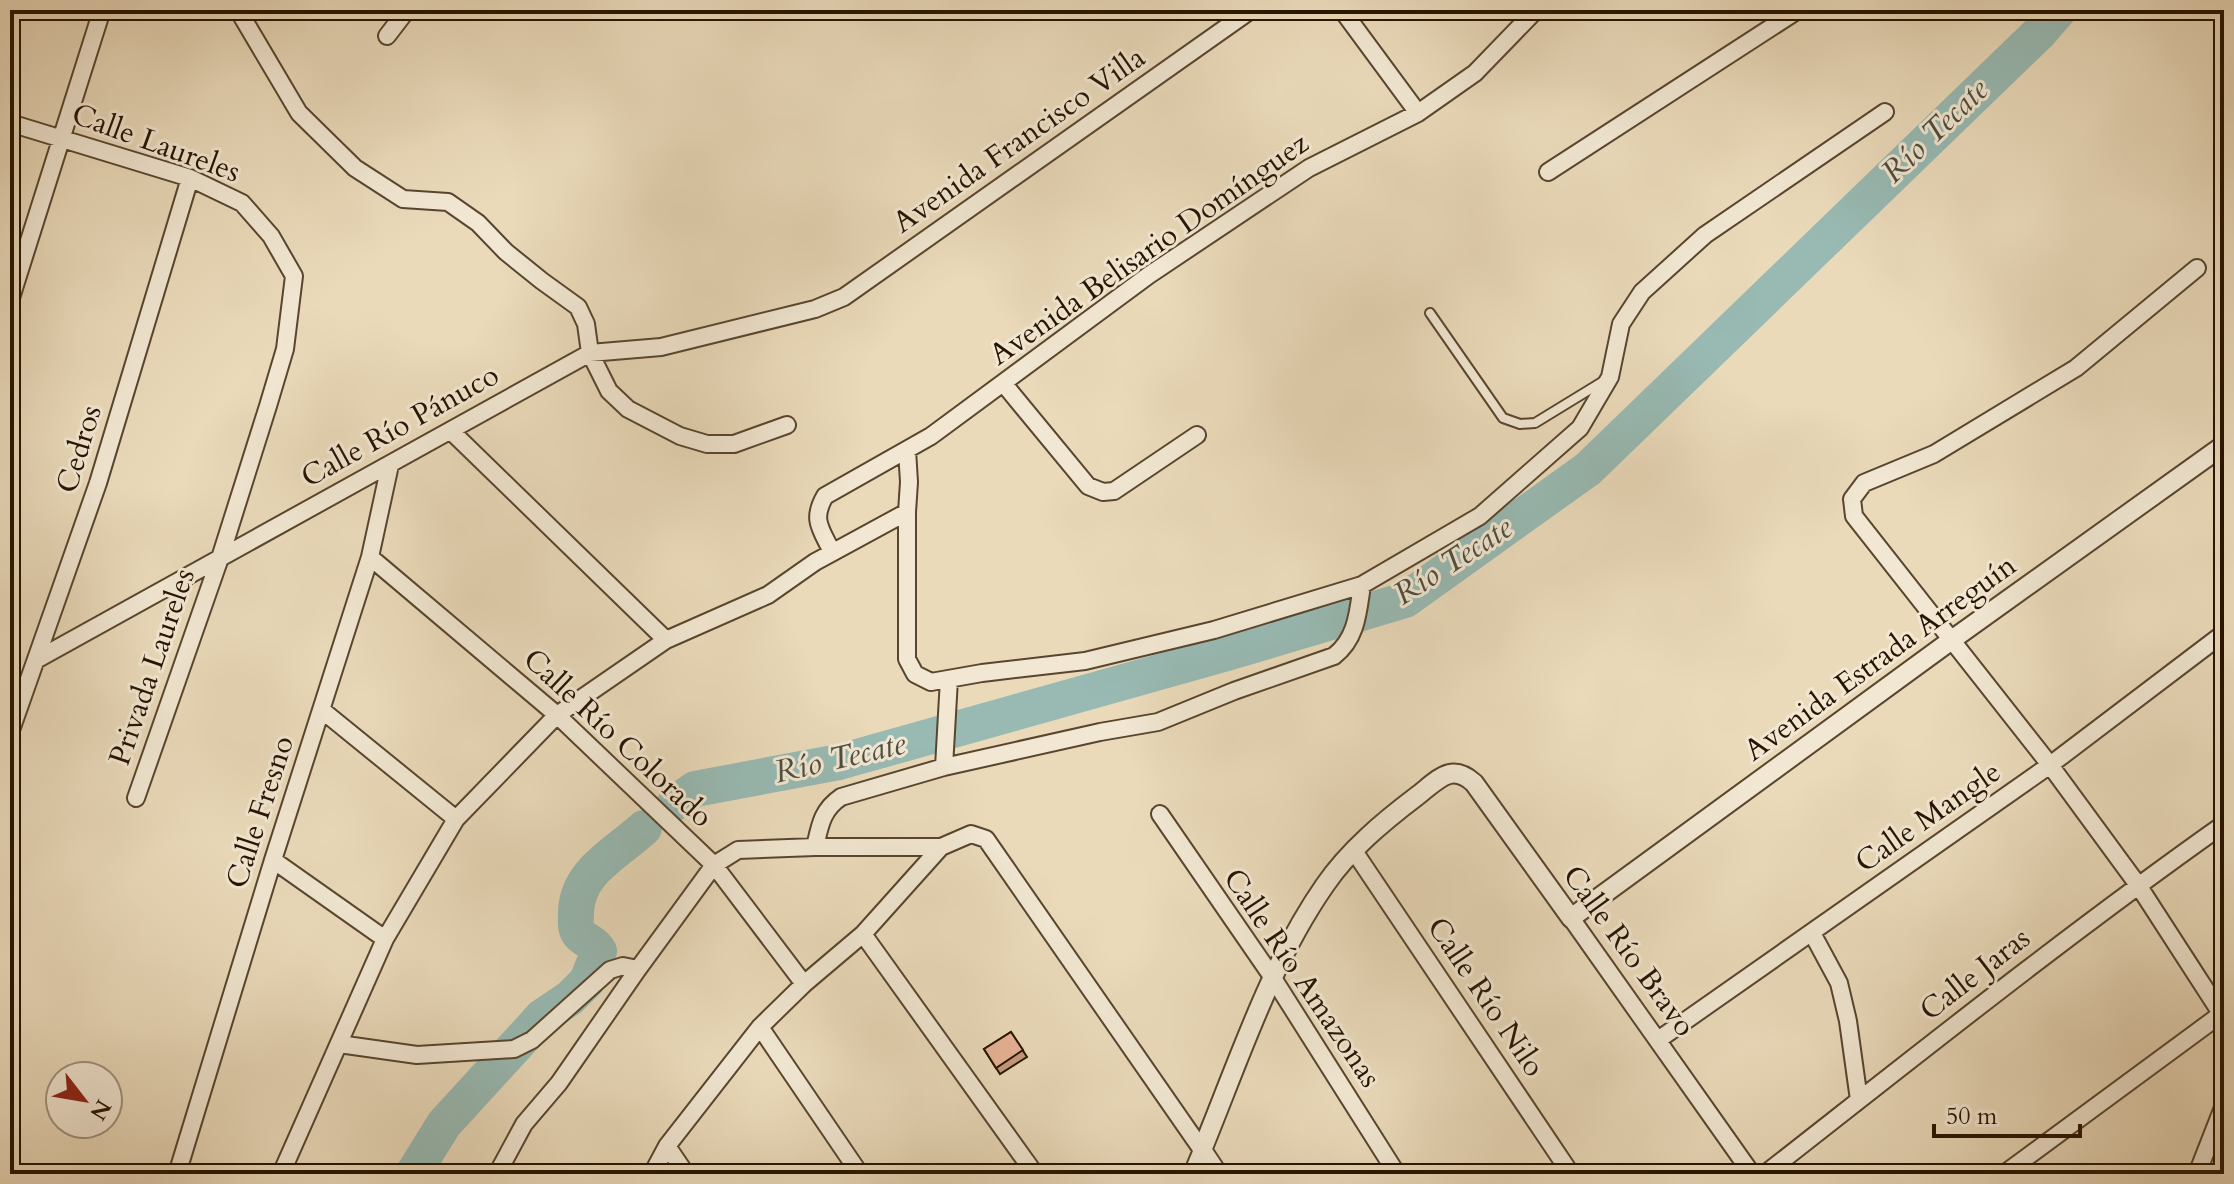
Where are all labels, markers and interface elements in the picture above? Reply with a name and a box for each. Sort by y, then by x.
street label: Avenida Francisco Villa [885,37,1153,243]
water label: Río Tecate [1872,68,1999,193]
street label: Calle Laureles [66,94,246,192]
street label: Avenida Belisario Domínguez [981,123,1317,375]
street label: Calle Río Pánuco [294,355,506,497]
street label: Cedros [46,400,112,498]
water label: Río Tecate [1385,506,1522,616]
street label: Avenida Estrada Arreguín [1736,545,2024,771]
street label: Privada Laureles [99,563,205,771]
street label: Calle Río Colorado [514,639,722,837]
water label: Río Tecate [770,721,911,794]
street label: Calle Fresno [216,731,304,893]
street label: Calle Mangle [1847,752,2009,882]
street label: Calle Río Bravo [1553,857,1705,1045]
street label: Calle Río Amazonas [1214,861,1390,1095]
street label: Calle Río Nilo [1417,909,1555,1085]
street label: Calle Jaras [1911,918,2039,1030]
north arrow [44,1060,124,1140]
scale bar [1934,1088,2080,1138]
text: N [83,1094,118,1126]
text: 50 m [1946,1100,1998,1133]

